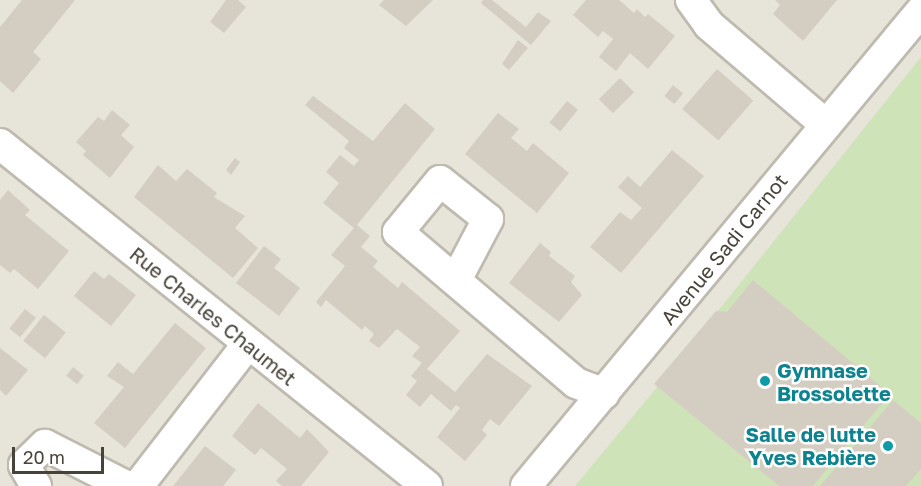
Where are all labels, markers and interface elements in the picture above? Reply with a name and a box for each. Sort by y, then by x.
street label: Avenue Sadi Carnot [656,169,792,329]
street label: Rue Charles Chaumet [125,242,301,390]
place label: Gymnase Brossolette [777,358,891,405]
marker: Gymnase Brossolette [758,374,772,388]
place label: Salle de lutte Yves Rebière [746,422,876,469]
scale bar [15,435,106,473]
marker: Salle de lutte Yves Rebière [881,439,895,453]
text: 20 m [23,446,65,468]

